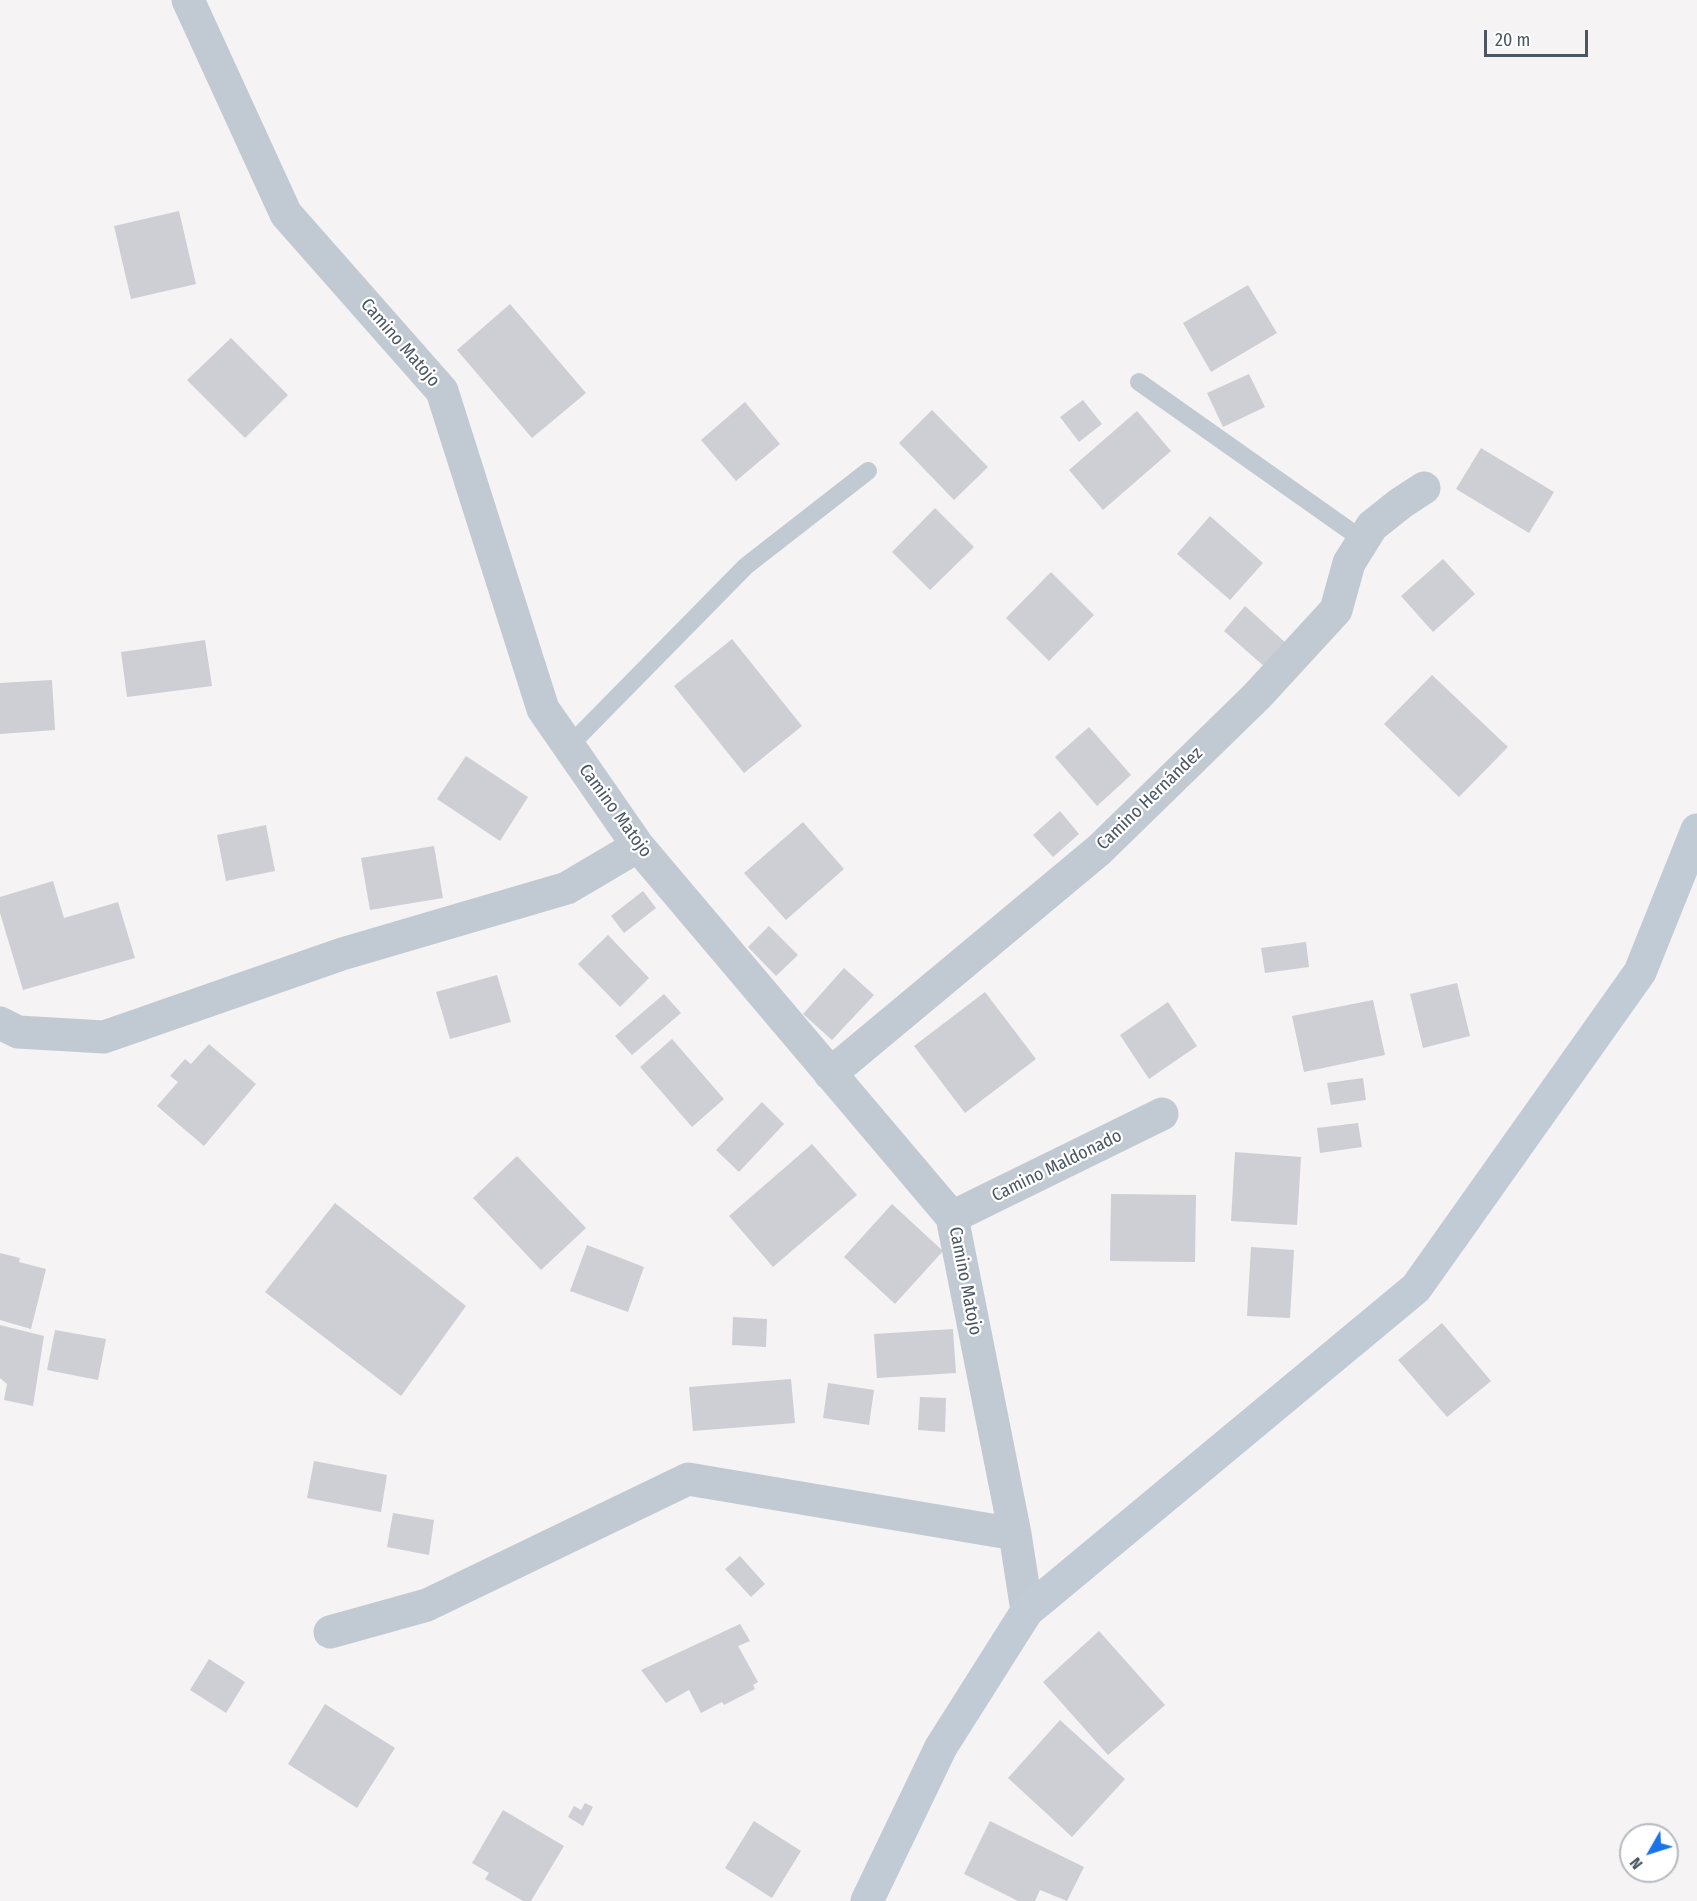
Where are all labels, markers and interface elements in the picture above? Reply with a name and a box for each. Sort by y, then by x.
scale bar [1487,18,1590,56]
text: 20 m [1495,29,1530,51]
street label: Camino Matojo [356,294,444,392]
street label: Camino Hernández [1093,743,1207,855]
street label: Camino Matojo [574,760,656,862]
street label: Camino Maldonado [988,1125,1126,1207]
street label: Camino Matojo [944,1225,986,1337]
north arrow [1619,1823,1679,1883]
text: N [1626,1854,1647,1873]

